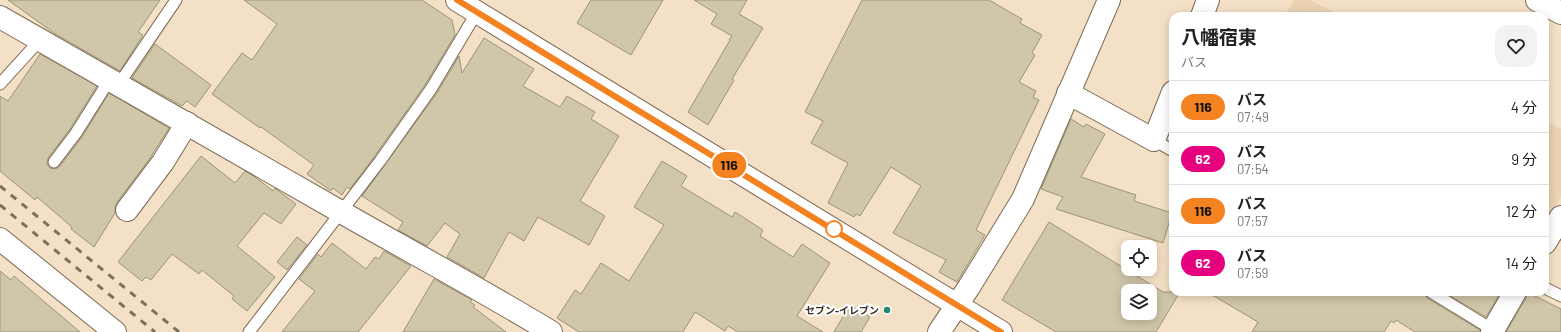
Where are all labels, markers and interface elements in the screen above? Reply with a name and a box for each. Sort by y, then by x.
text: 八幡宿東 [1181,25,1257,48]
button: heart [1495,25,1537,67]
text: バス [1181,54,1207,70]
text: バス [1237,90,1267,108]
text: 116 [1194,98,1212,115]
text: 4 分 [1511,98,1537,116]
text: 07:49 [1237,109,1269,125]
text: バス [1237,142,1267,160]
text: 62 [1195,150,1211,167]
text: 9 分 [1511,150,1537,168]
line badge: 116 [706,152,752,178]
text: 116 [720,156,738,173]
text: 07:54 [1237,161,1269,177]
text: バス [1237,194,1267,212]
text: 116 [1194,202,1212,219]
text: 12 分 [1506,202,1537,220]
text: 07:57 [1237,213,1268,229]
unlabelled marker [825,220,843,238]
map controls [1121,240,1157,320]
button: locate [1121,240,1157,276]
text: バス [1237,246,1267,264]
text: 62 [1195,254,1211,271]
text: 14 分 [1505,254,1537,272]
text: 07:59 [1237,265,1268,281]
button: layers [1121,284,1157,320]
place label: セブン-イレブン [805,304,879,316]
marker: セブン-イレブン [882,305,892,315]

